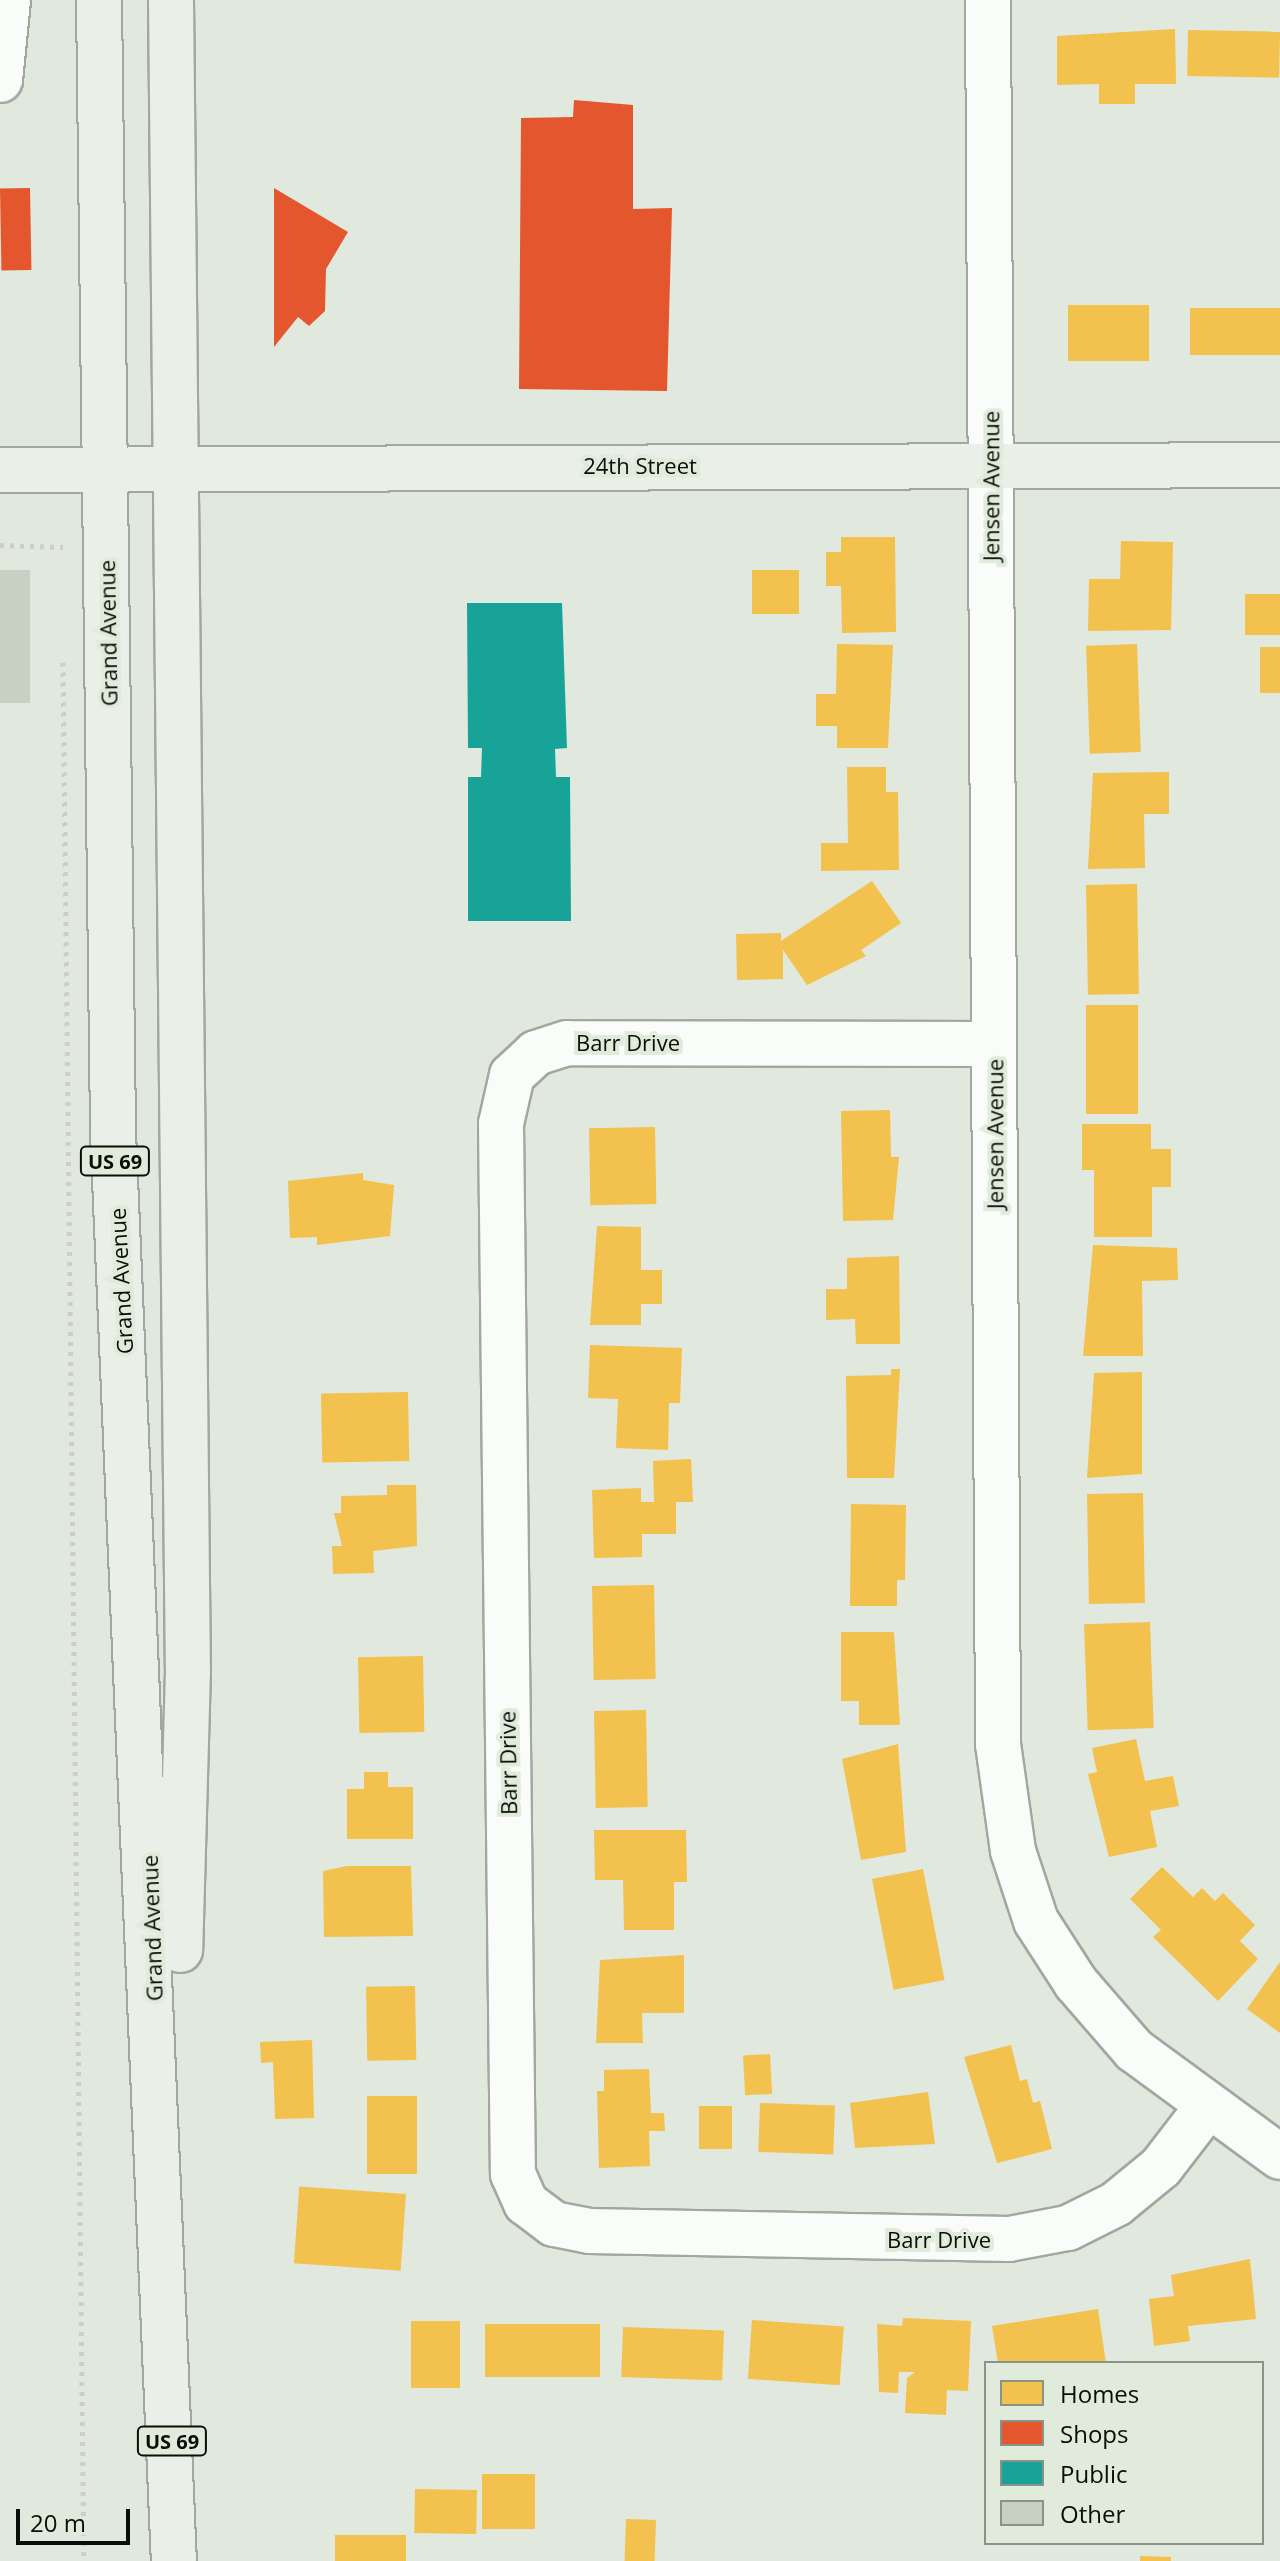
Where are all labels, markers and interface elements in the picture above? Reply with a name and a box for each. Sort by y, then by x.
street label: Jensen Avenue [978,411,1004,561]
street label: 24th Street [583,453,697,479]
street label: Grand Avenue [94,560,122,706]
street label: Barr Drive [576,1030,680,1056]
street label: Jensen Avenue [982,1059,1008,1209]
road number: US 69 [79,1145,151,1177]
street label: Grand Avenue [104,1207,138,1355]
street label: Barr Drive [494,1711,522,1815]
street label: Grand Avenue [136,1854,168,2002]
street label: Barr Drive [887,2227,991,2253]
legend [984,2361,1264,2545]
text: Homes [1060,2377,1139,2410]
text: Shops [1060,2417,1128,2450]
road number: US 69 [136,2425,208,2457]
text: Public [1060,2457,1127,2490]
scale bar [20,2493,134,2543]
text: Other [1060,2497,1125,2530]
text: 20 m [30,2506,86,2539]

